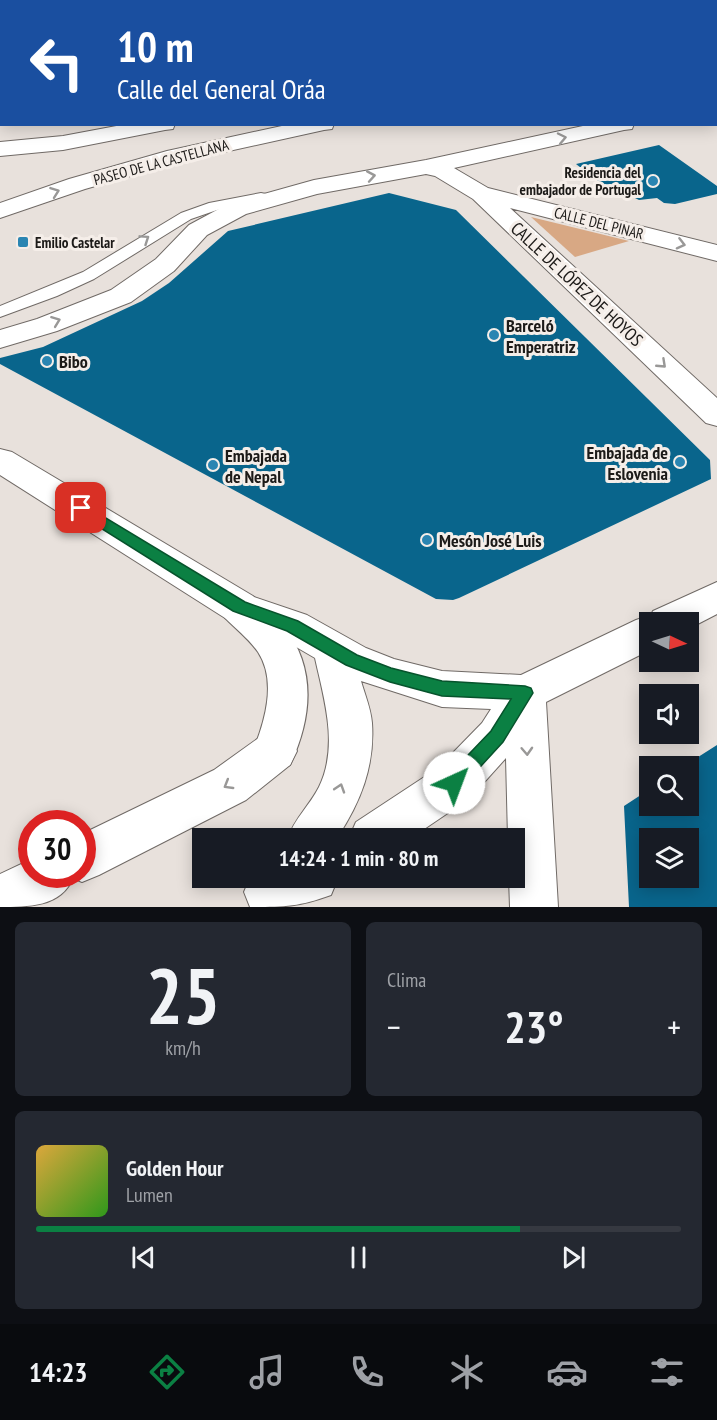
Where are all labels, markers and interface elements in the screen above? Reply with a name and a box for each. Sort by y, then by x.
text: 10 m [117,19,194,74]
icon: left [18,24,96,102]
text: Calle del General Oráa [117,72,326,106]
one-way arrow [557,132,567,145]
street label: PASEO DE LA CASTELLANA [91,135,231,189]
place label: Residencia del embajador de Portugal [520,163,641,199]
one-way arrow [366,171,376,183]
marker: Residencia del embajador de Portugal [646,174,660,188]
one-way arrow [49,186,60,199]
street label: CALLE DEL PINAR [552,203,646,243]
street label: CALLE DE LÓPEZ DE HOYOS [506,217,648,351]
place label: Emilio Castelar [35,233,115,252]
one-way arrow [139,234,149,246]
marker: Emilio Castelar [16,235,30,249]
one-way arrow [675,236,685,249]
place label: Barceló Emperatriz [506,314,576,358]
one-way arrow [50,316,61,329]
marker: Barceló Emperatriz [487,328,501,342]
place label: Bibo [59,350,88,373]
marker: Bibo [40,354,54,368]
one-way arrow [655,357,666,368]
place label: Embajada de Eslovenia [587,441,668,485]
place label: Embajada de Nepal [225,444,287,488]
marker: Embajada de Eslovenia [673,455,687,469]
marker: Embajada de Nepal [206,458,220,472]
pin [55,482,106,533]
icon: arrive [64,491,97,524]
place label: Mesón José Luis [439,529,542,552]
marker: Mesón José Luis [420,533,434,547]
north arrow [639,612,699,672]
map controls [639,612,699,888]
button: sound [639,684,699,744]
one-way arrow [521,747,534,756]
position arrow [422,751,486,815]
button: search [639,756,699,816]
one-way arrow [224,778,234,790]
one-way arrow [333,783,345,794]
speed limit sign: 30 [18,810,96,888]
button: layers [639,828,699,888]
text: 14:24 · 1 min · 80 m [279,844,438,872]
text: 25 [146,945,220,1046]
text: Clima [387,967,426,993]
text: 23° [504,997,564,1055]
text: − [387,1005,401,1048]
text: + [667,1005,681,1048]
text: km/h [165,1035,201,1061]
text: Golden Hour [126,1154,224,1182]
text: Lumen [126,1182,173,1208]
icon: previous [127,1241,160,1274]
icon: pause [342,1241,375,1274]
icon: next [557,1241,590,1274]
icon: directions [146,1351,188,1393]
icon: music [246,1351,288,1393]
icon: phone [346,1351,388,1393]
icon: climate [446,1351,488,1393]
icon: car [546,1351,588,1393]
icon: filters [646,1351,688,1393]
text: 14:23 [29,1355,87,1389]

